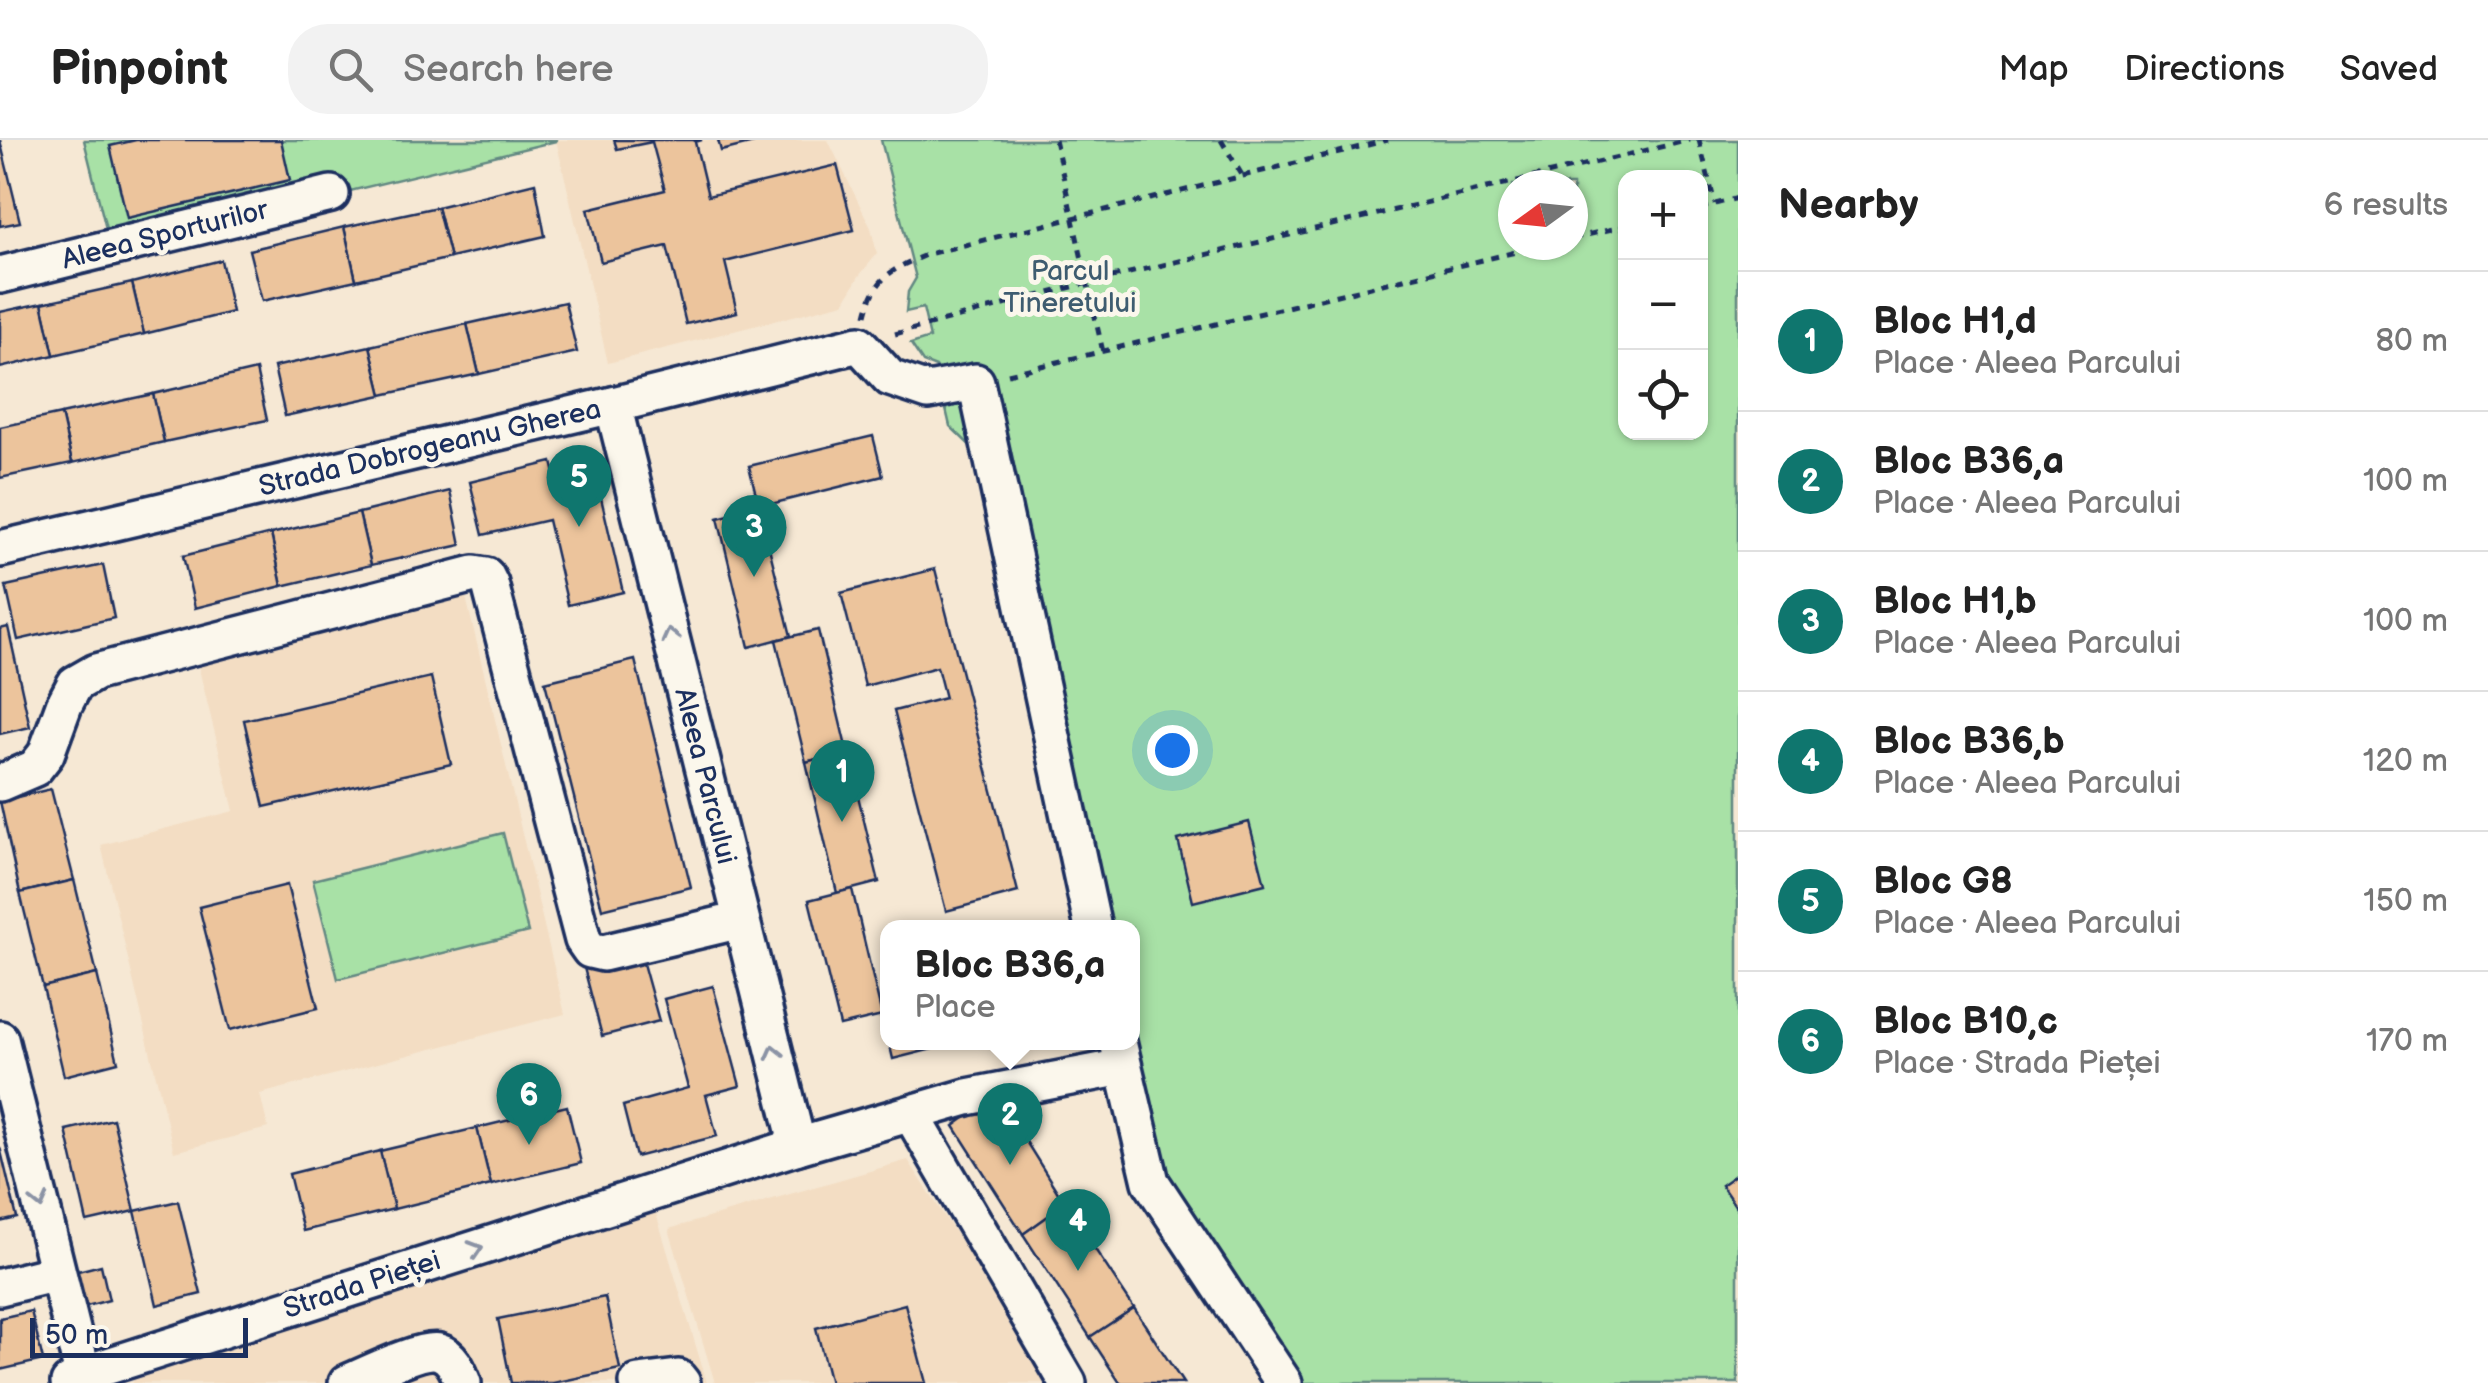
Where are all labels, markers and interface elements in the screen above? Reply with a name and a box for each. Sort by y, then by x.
search box [288,24,988,114]
text: Pinpoint [50,41,228,98]
icon: search [323,42,378,97]
text: Search here [403,47,614,92]
text: Map [1999,48,2069,91]
text: Directions [2124,48,2285,91]
text: Saved [2340,48,2438,91]
north arrow [1498,170,1588,260]
map controls [1618,170,1708,440]
button: + [1618,170,1708,260]
text: Nearby [1778,180,1918,231]
text: 6 results [2324,186,2448,225]
street label: Aleea Sporturilor [58,193,272,277]
park label: Parcul Tineretului [1003,255,1137,320]
button: − [1618,260,1708,350]
text: Bloc H1,d [1873,299,2037,344]
text: 1 [1804,322,1817,361]
text: 80 m [2375,322,2448,361]
text: Place · Aleea Parcului [1873,344,2181,383]
button: locate [1618,350,1708,440]
street label: Strada Dobrogeanu Gherea [256,393,604,503]
text: Bloc B36,a [1873,439,2064,484]
pin: 5 [546,444,612,527]
text: 2 [1801,462,1820,501]
text: 100 m [2363,462,2448,501]
text: Place · Aleea Parcului [1873,484,2181,523]
pin: 3 [722,494,786,577]
text: Bloc H1,b [1873,579,2037,624]
text: 3 [1801,602,1820,641]
text: 100 m [2363,602,2448,641]
text: Place · Aleea Parcului [1873,624,2181,663]
one-way arrow [661,627,682,644]
street label: Aleea Parcului [667,684,743,868]
text: Bloc B36,b [1873,719,2065,764]
your location [1147,725,1198,776]
pin: 1 [810,740,874,822]
text: 4 [1801,742,1820,781]
text: 120 m [2363,742,2448,781]
text: Place · Aleea Parcului [1873,764,2181,803]
text: Bloc G8 [1873,859,2013,904]
text: 5 [1801,882,1820,921]
text: 150 m [2363,882,2448,921]
text: Place · Aleea Parcului [1873,904,2181,943]
popup [880,920,1140,1050]
text: Bloc B36,a [914,943,1106,988]
text: Place [914,988,996,1027]
text: Bloc B10,c [1873,999,2058,1044]
text: 6 [1801,1022,1820,1061]
text: 170 m [2366,1022,2448,1061]
one-way arrow [765,1044,786,1061]
text: Place · Strada Pieței [1873,1044,2161,1083]
pin: 6 [496,1062,562,1145]
pin: 2 [978,1082,1042,1165]
pin: 4 [1046,1188,1110,1271]
one-way arrow [28,1193,49,1210]
one-way arrow [467,1240,484,1260]
street label: Strada Pieței [279,1244,445,1326]
scale bar [30,1313,248,1358]
text: 50 m [45,1319,108,1352]

